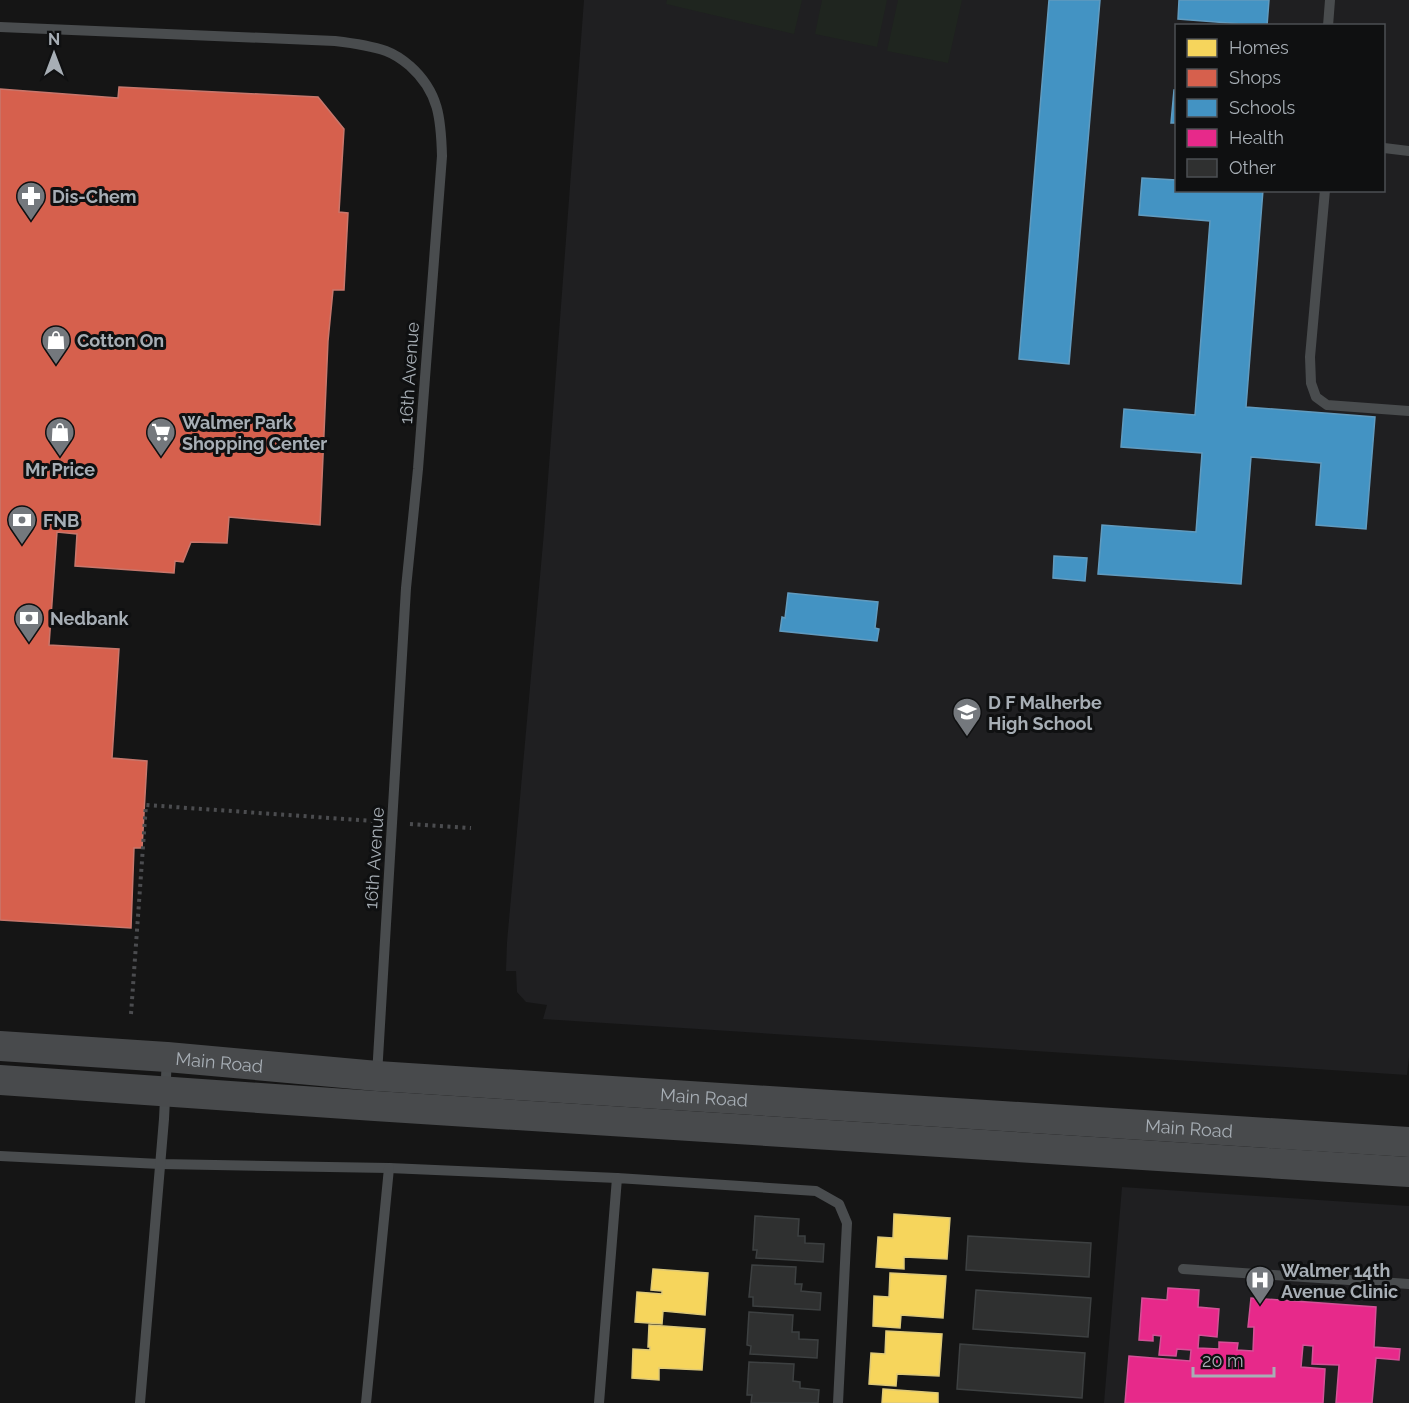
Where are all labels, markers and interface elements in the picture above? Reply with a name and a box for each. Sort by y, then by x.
north arrow [24,24,84,84]
legend [1175,24,1385,192]
text: N [48,30,60,49]
text: Homes [1229,37,1289,58]
text: Shops [1229,67,1281,88]
text: Schools [1229,97,1296,118]
text: Health [1229,127,1284,148]
text: Other [1229,157,1277,178]
pharmacy icon: Dis-Chem [15,180,47,222]
place label: Dis-Chem [52,186,137,207]
street label: 16th Avenue [395,321,423,425]
shop icon: Cotton On [40,324,72,366]
place label: Cotton On [77,330,164,351]
place label: Walmer Park Shopping Center [182,412,327,454]
shop icon: Mr Price [44,416,76,458]
supermarket icon: Walmer Park Shopping Center [145,416,177,458]
place label: Mr Price [25,459,95,480]
bank icon: FNB [6,504,38,546]
place label: FNB [43,510,79,531]
bank icon: Nedbank [13,602,45,644]
place label: Nedbank [50,608,130,629]
place label: D F Malherbe High School [988,692,1102,734]
school or university icon: D F Malherbe High School [951,696,983,738]
street label: 16th Avenue [360,806,388,910]
street label: Main Road [175,1047,264,1076]
street label: Main Road [660,1084,749,1110]
street label: Main Road [1145,1115,1234,1141]
place label: Walmer 14th Avenue Clinic [1281,1260,1398,1302]
hospital icon: Walmer 14th Avenue Clinic [1244,1264,1276,1306]
scale bar [1193,1340,1274,1378]
text: 20 m [1202,1350,1244,1371]

